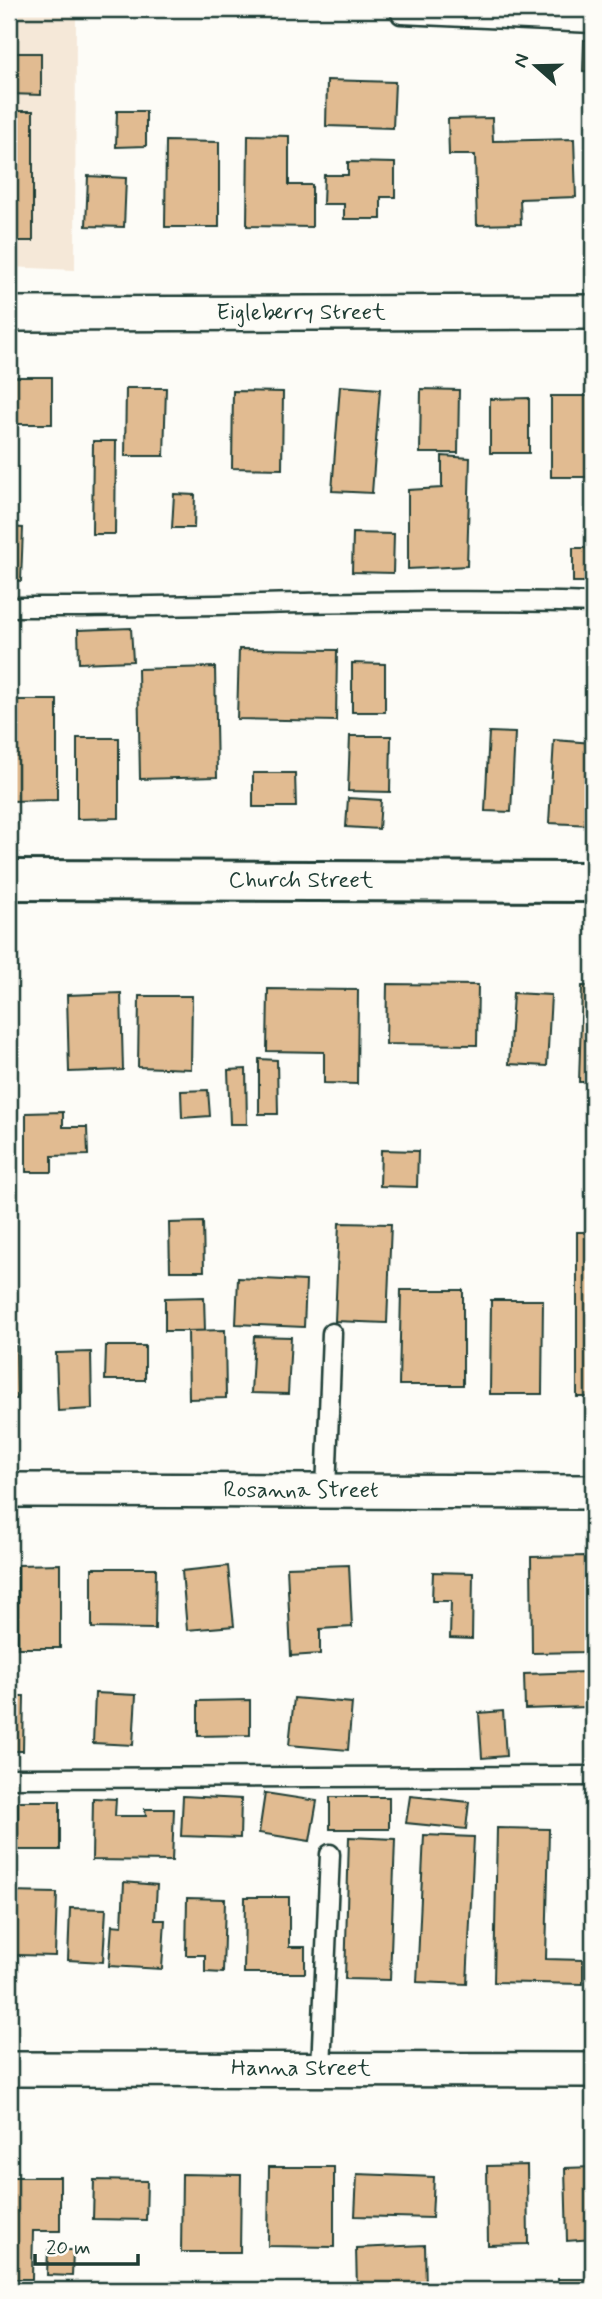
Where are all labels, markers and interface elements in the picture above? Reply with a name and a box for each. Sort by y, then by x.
north arrow [500,32,570,102]
text: N [508,50,535,71]
street label: Eigleberry Street [216,298,386,328]
street label: Church Street [229,866,374,896]
street label: Rosanna Street [223,1476,379,1506]
street label: Hanna Street [231,2054,371,2084]
scale bar [35,2222,138,2266]
text: 20 m [46,2234,91,2262]

